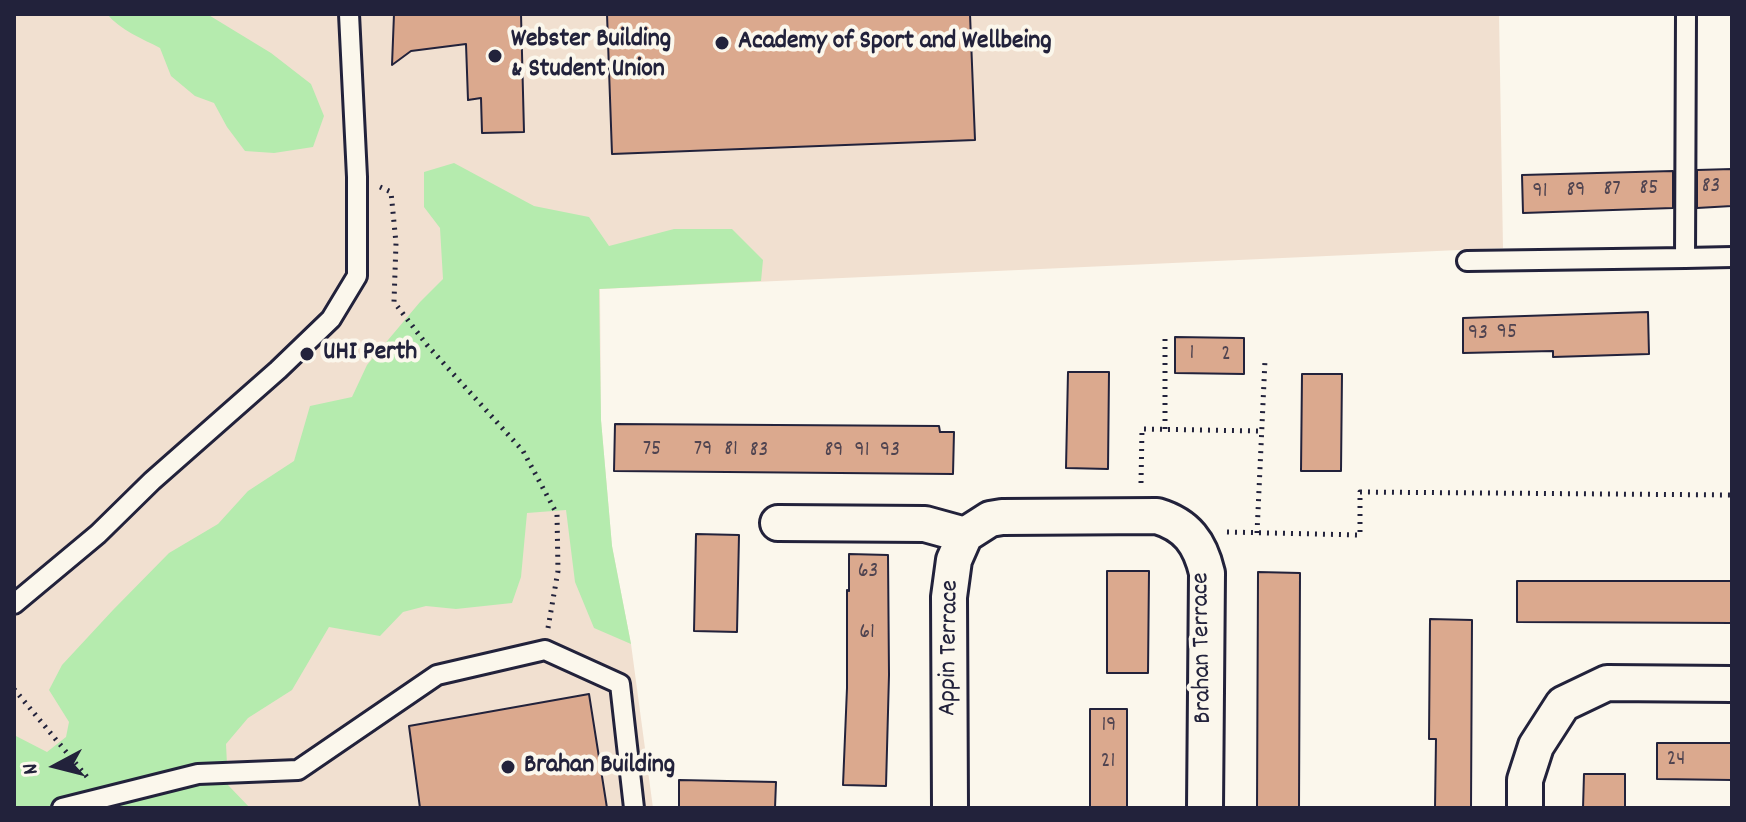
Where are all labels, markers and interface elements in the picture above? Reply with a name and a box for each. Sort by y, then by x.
place label: Webster Building & Student Union [511,25,671,86]
place label: Academy of Sport and Wellbeing [738,27,1052,59]
marker: Academy of Sport and Wellbeing [713,34,731,52]
marker: Webster Building & Student Union [486,47,504,65]
house number: 83 [1702,175,1720,201]
house number: 85 [1639,177,1659,203]
house number: 87 [1603,178,1621,204]
house number: 89 [1567,179,1585,205]
house number: 91 [1533,180,1547,206]
house number: 95 [1497,321,1517,347]
house number: 93 [1468,322,1488,348]
place label: UHI Perth [323,338,417,370]
house number: 1 [1190,342,1194,368]
house number: 2 [1221,343,1231,369]
marker: UHI Perth [298,345,316,363]
house number: 75 [643,438,661,464]
house number: 79 [694,438,712,464]
house number: 81 [724,438,738,464]
house number: 83 [750,439,768,465]
house number: 89 [825,439,843,465]
house number: 91 [855,439,869,465]
house number: 93 [880,439,900,465]
house number: 63 [858,560,878,586]
street label: Brahan Terrace [1187,572,1221,724]
street label: Appin Terrace [934,580,968,716]
house number: 61 [859,621,875,647]
house number: 19 [1102,714,1116,740]
north arrow [16,726,96,806]
house number: 24 [1667,748,1685,774]
house number: 21 [1101,750,1115,776]
place label: Brahan Building [524,751,675,783]
marker: Brahan Building [499,758,517,776]
text: N [16,762,48,776]

